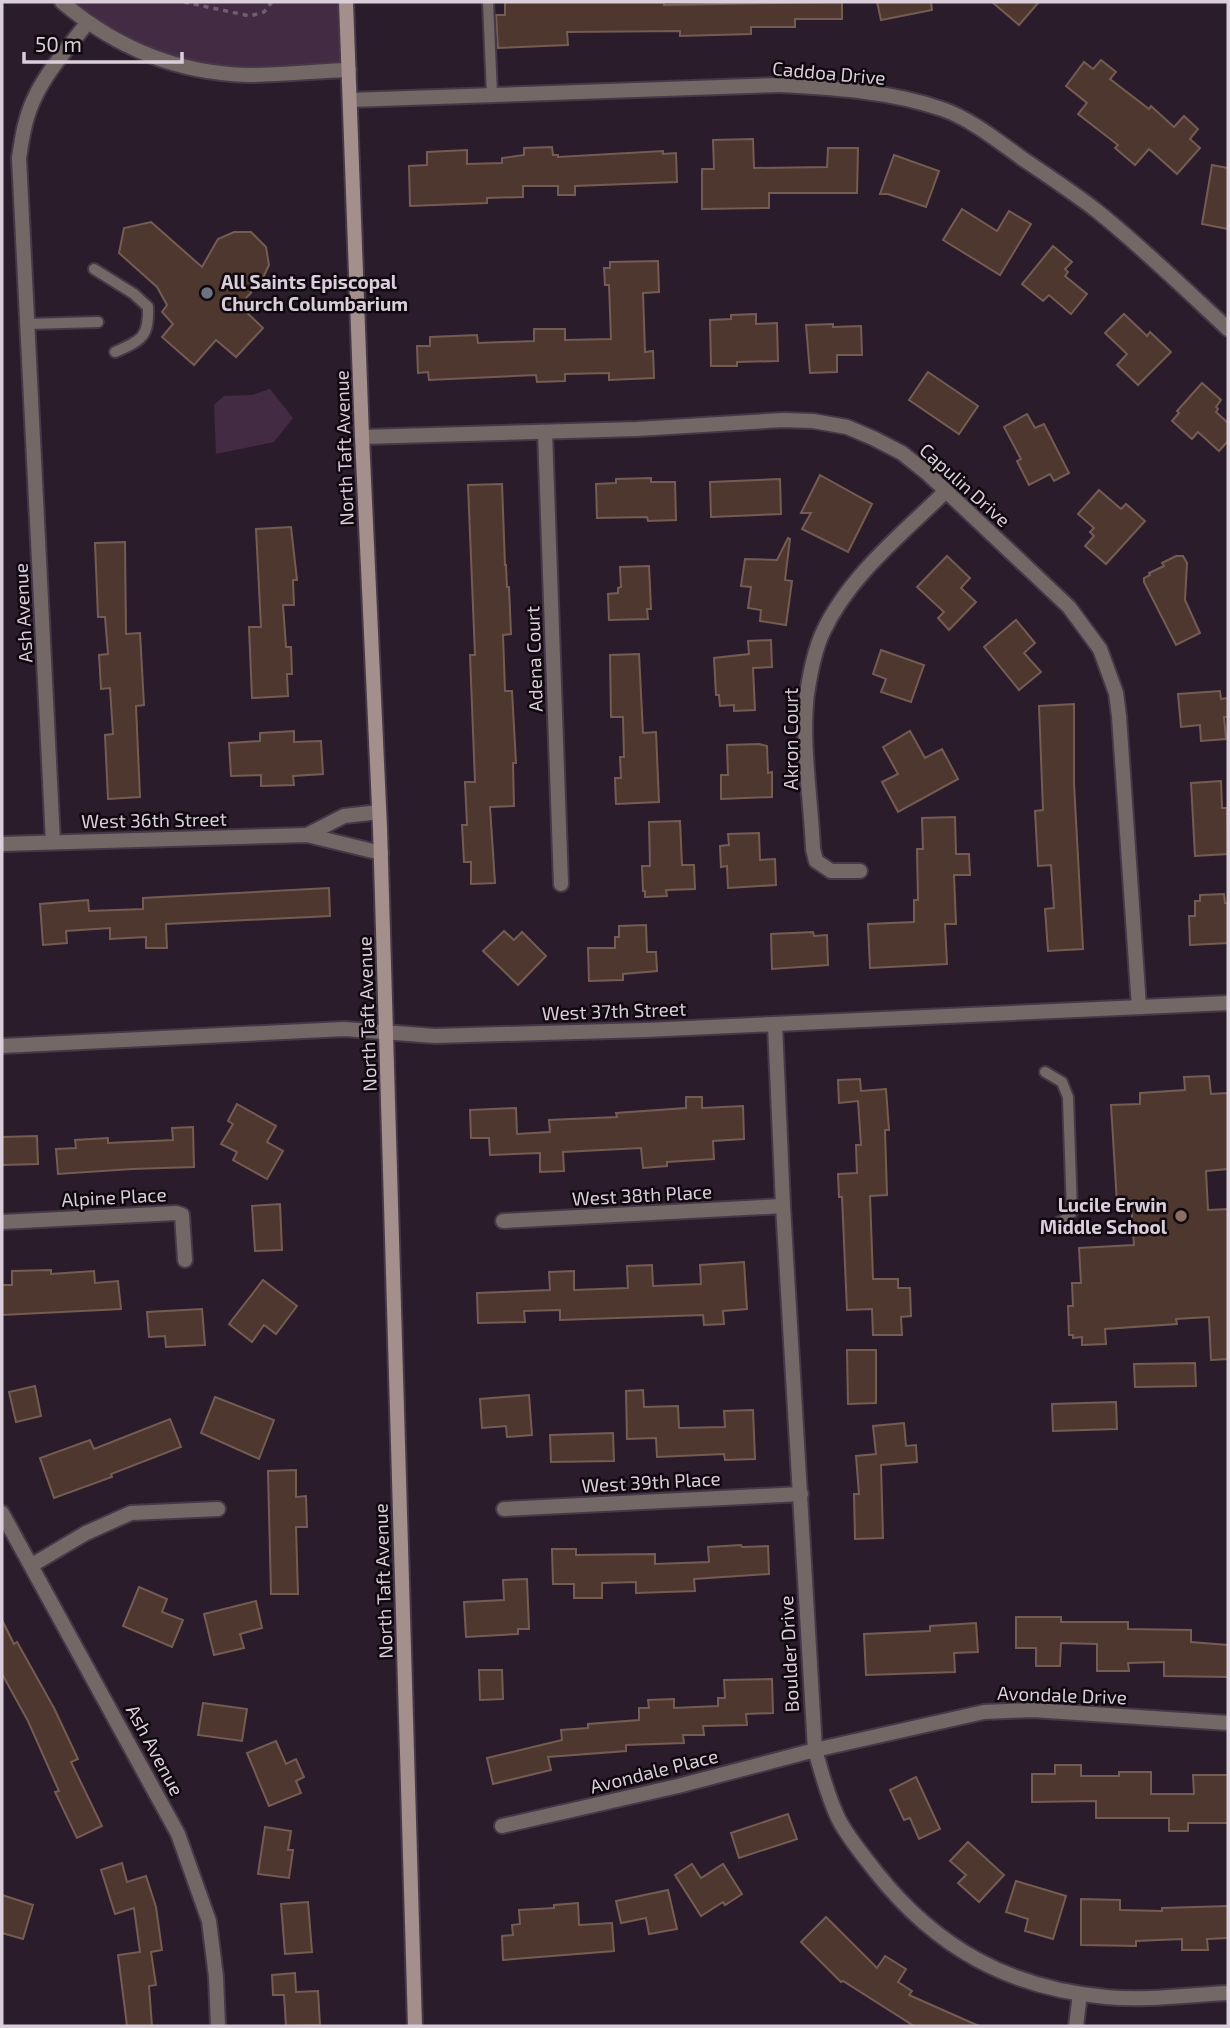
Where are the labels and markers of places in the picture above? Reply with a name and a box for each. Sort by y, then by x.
place label: All Saints Episcopal Church Columbarium [221,270,408,315]
marker: All Saints Episcopal Church Columbarium [199,285,215,301]
place label: Lucile Erwin Middle School [1040,1193,1168,1238]
marker: Lucile Erwin Middle School [1173,1208,1189,1224]

